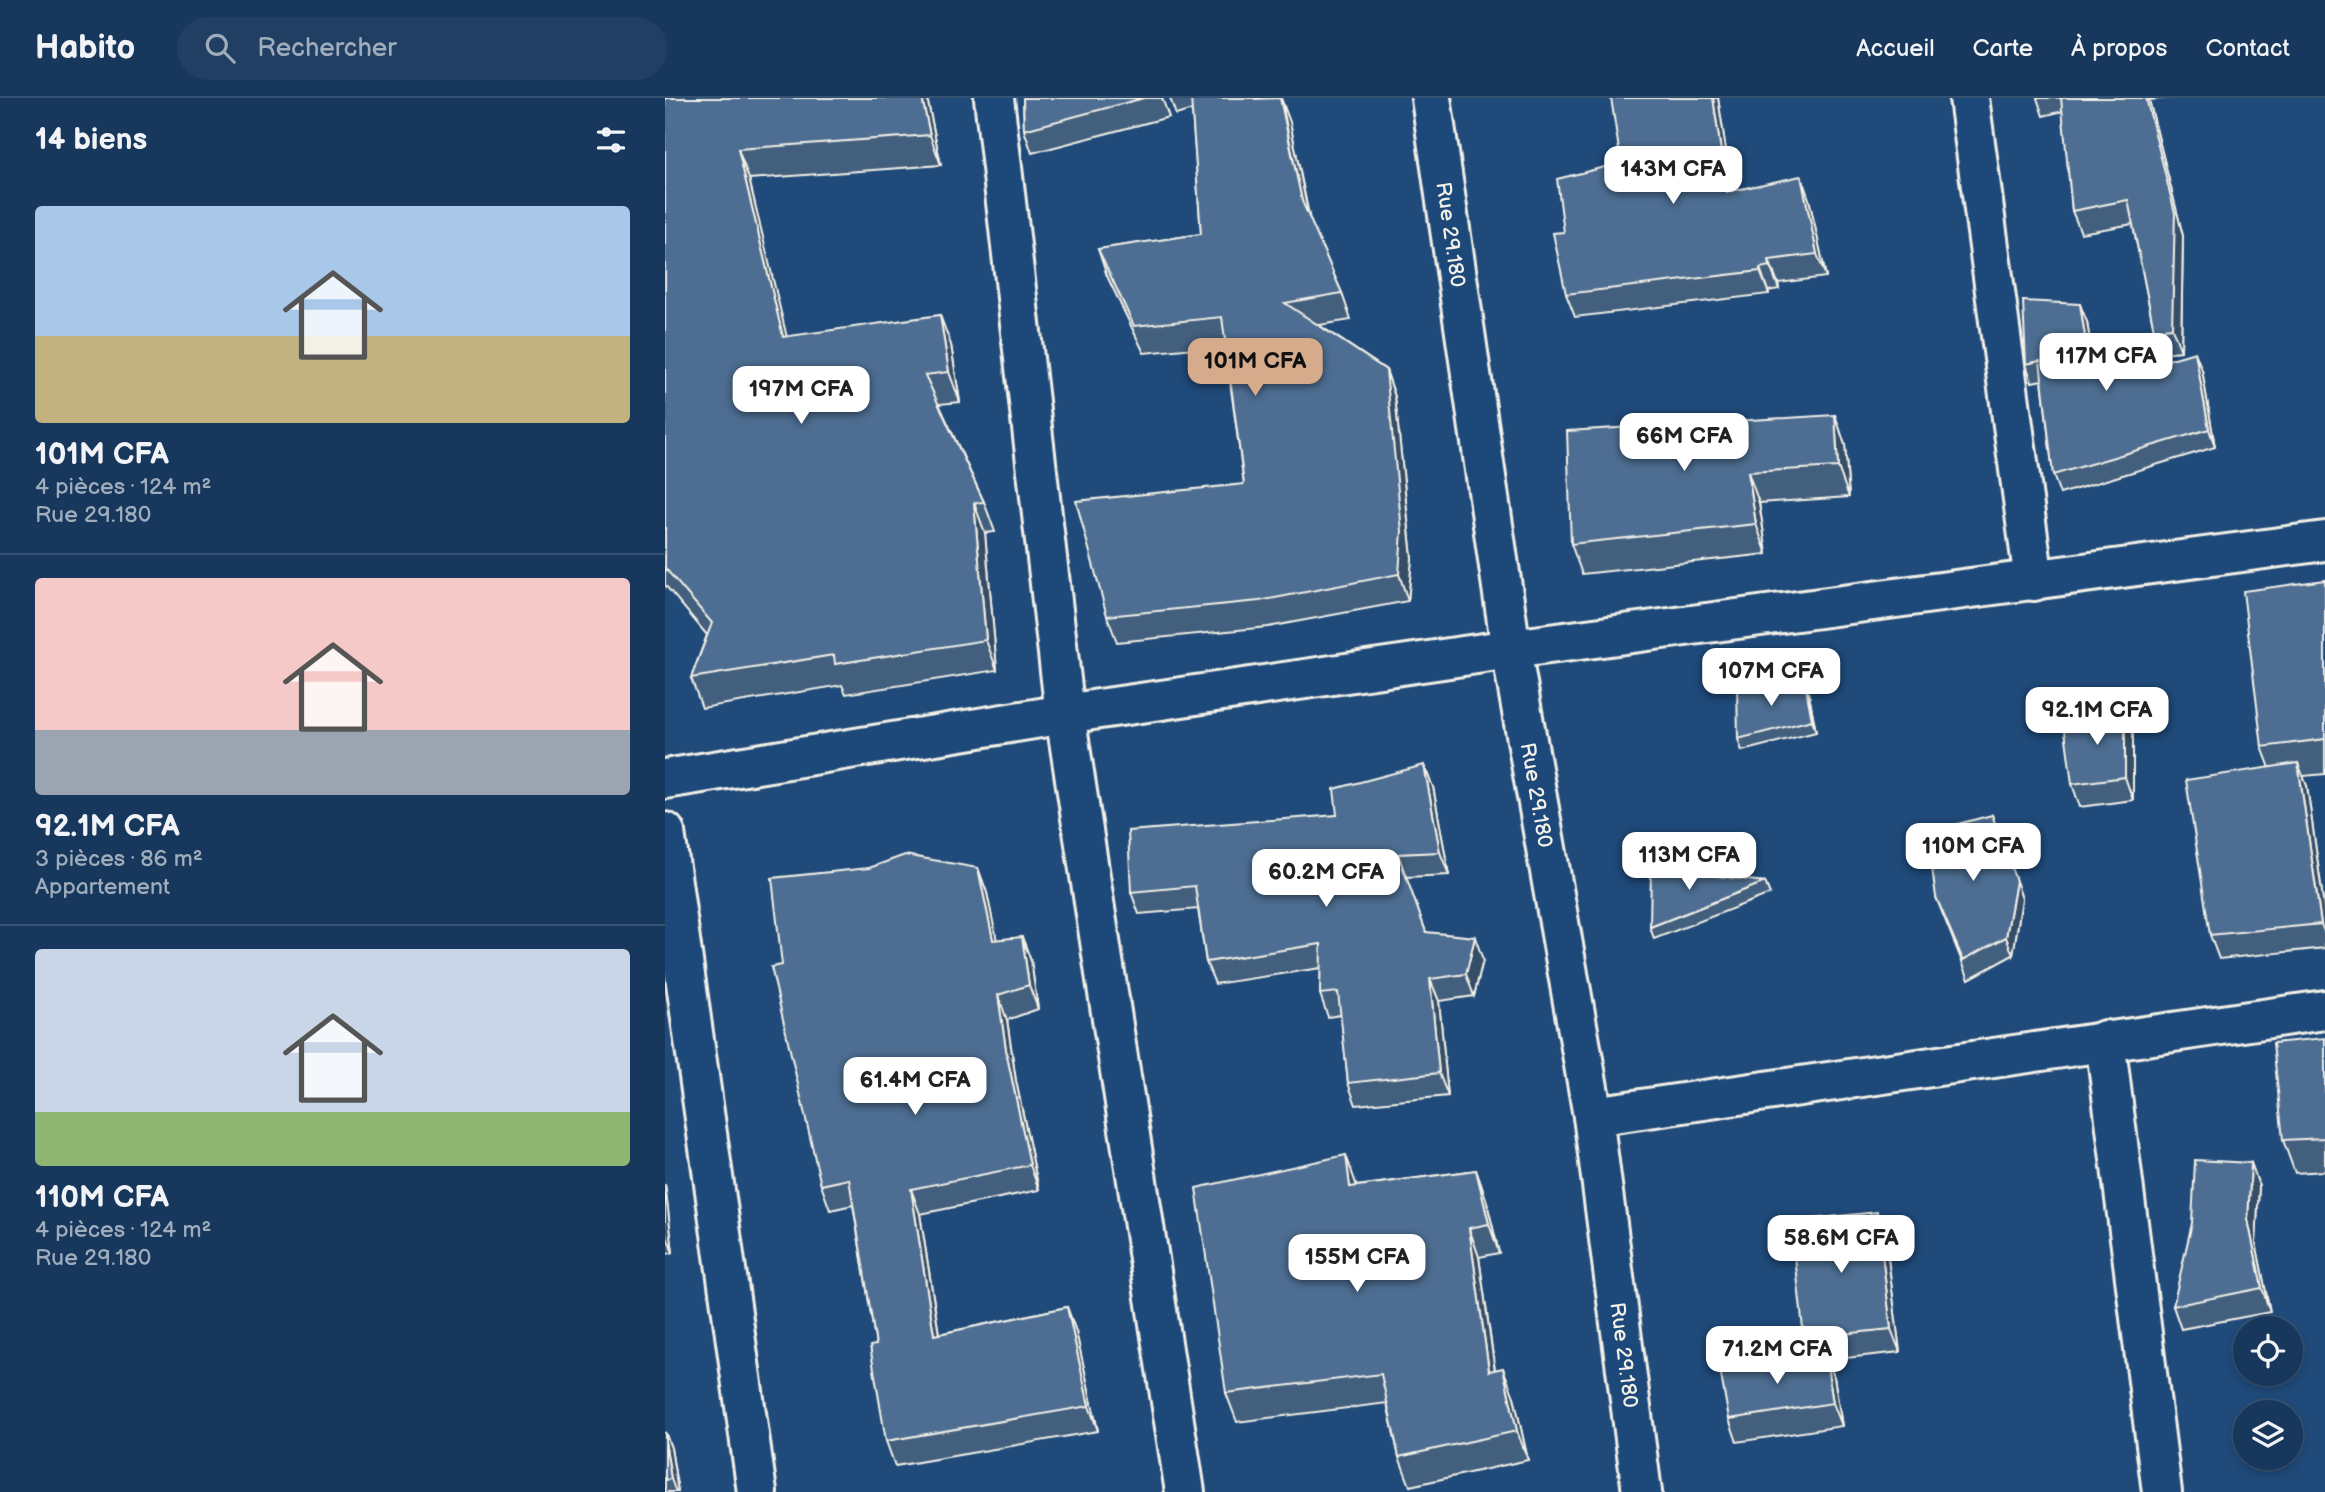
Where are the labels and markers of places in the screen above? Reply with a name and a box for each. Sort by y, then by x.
pin: 143M CFA [1601,146,1745,206]
pin: 117M CFA [2034,334,2178,393]
pin: 101M CFA [1183,338,1327,398]
pin: 197M CFA [729,366,873,426]
pin: 66M CFA [1619,414,1749,473]
pin: 107M CFA [1699,648,1843,708]
pin: 92.1M CFA [2017,688,2177,747]
pin: 110M CFA [1901,824,2045,883]
pin: 113M CFA [1617,832,1761,892]
pin: 60.2M CFA [1246,850,1406,909]
pin: 61.4M CFA [835,1058,995,1117]
pin: 58.6M CFA [1761,1216,1921,1275]
pin: 155M CFA [1285,1234,1429,1294]
pin: 71.2M CFA [1697,1326,1857,1386]

